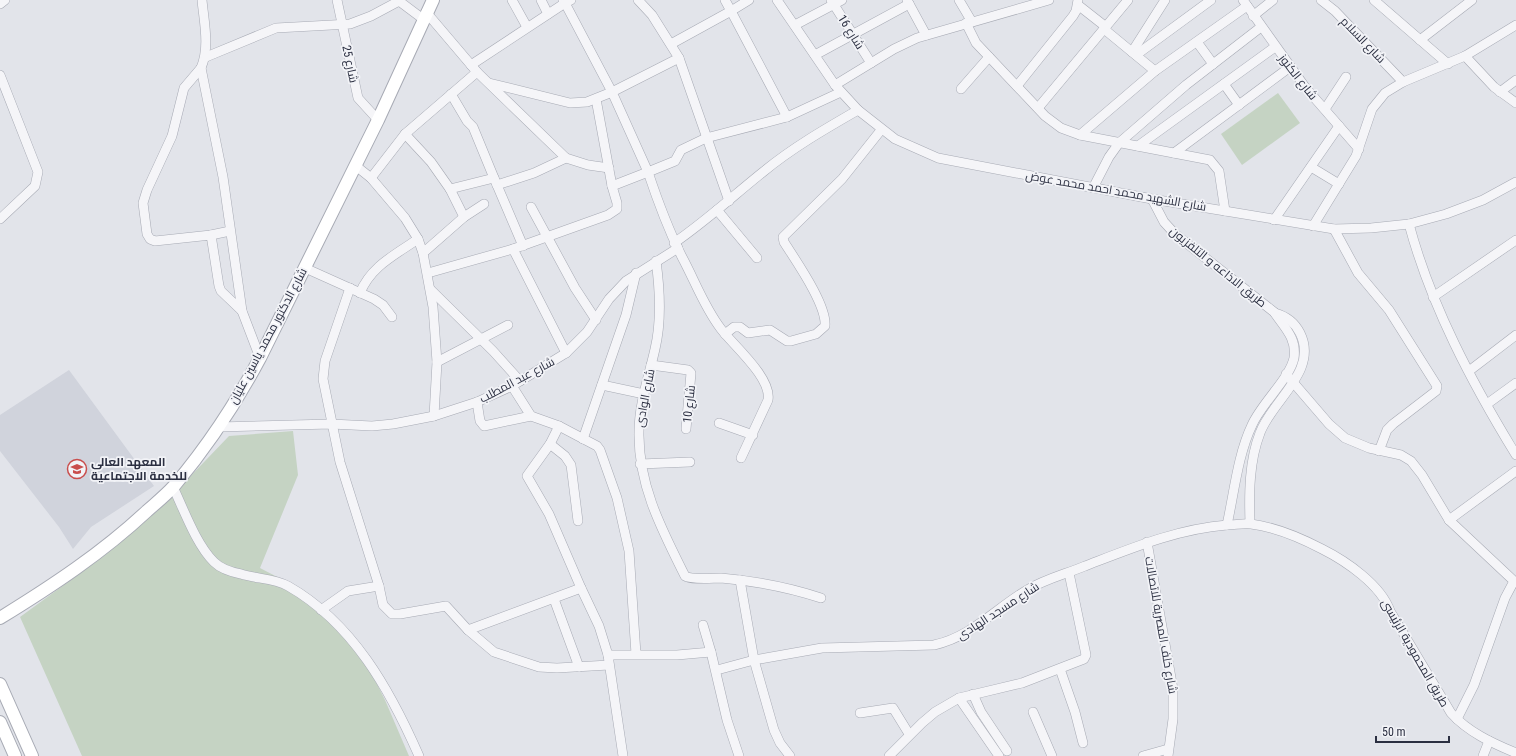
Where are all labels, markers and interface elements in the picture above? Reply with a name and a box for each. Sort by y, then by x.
street label: شارع 16 [834,12,867,52]
street label: شارع السلام [1337,14,1388,67]
street label: شارع 25 [338,44,361,84]
street label: شارع الكنوز [1274,51,1320,103]
street label: شارع الشهيد محمد احمد محمد عوض [1024,168,1208,215]
street label: طريق الاذاعه و التلفزيون [1167,224,1269,310]
street label: شارع الدكتور محمد ياسين عليان [226,265,311,407]
street label: شارع عبد المطلب [477,354,557,407]
street label: شارع الوادى [632,368,659,429]
street label: شارع 10 [680,384,699,424]
place label: المعهد العالى للخدمة الاجتماعية [91,455,187,483]
school or university icon: المعهد العالى للخدمة الاجتماعية [66,458,88,480]
street label: شارع خلف المصرية للاتصالات [1141,555,1180,695]
street label: شارع مسجد الهادى [954,579,1042,644]
street label: طريق المحمودية الرئيسى [1378,597,1452,710]
scale bar [1376,718,1449,744]
text: 50 m [1382,725,1406,739]

